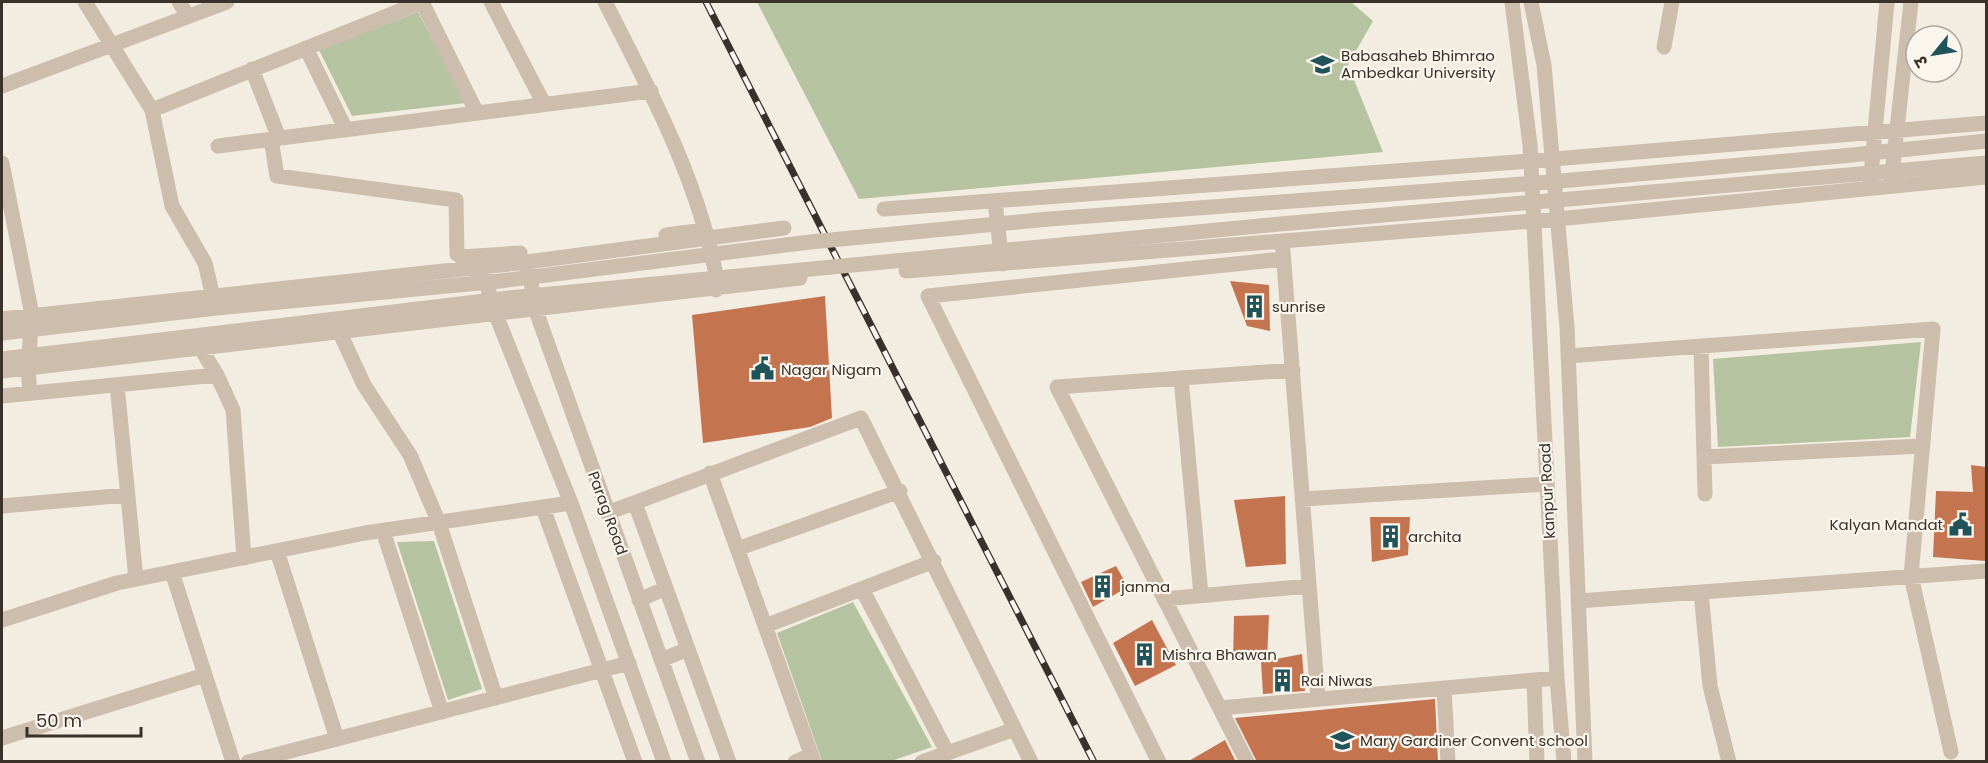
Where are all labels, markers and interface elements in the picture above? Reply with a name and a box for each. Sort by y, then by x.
north arrow [1904,24,1964,84]
place label: Babasaheb Bhimrao Ambedkar University [1341,45,1496,83]
school or university icon: Babasaheb Bhimrao Ambedkar University [1310,51,1336,77]
text: उ [1909,51,1934,72]
building icon: sunrise [1241,293,1267,319]
place label: sunrise [1272,296,1325,317]
public building icon: Nagar Nigam [750,356,776,382]
place label: Nagar Nigam [781,359,882,380]
street label: kanpur Road [1534,443,1560,539]
street label: Parag Road [583,468,633,558]
public building icon: Kalyan Mandat [1948,511,1974,537]
place label: Kalyan Mandat [1830,514,1943,535]
building icon: archita [1377,523,1403,549]
place label: archita [1408,526,1462,547]
building icon: janma [1090,573,1116,599]
place label: janma [1120,576,1170,597]
building icon: Mishra Bhawan [1131,641,1157,667]
place label: Mishra Bhawan [1162,644,1277,665]
building icon: Rai Niwas [1270,667,1296,693]
place label: Rai Niwas [1301,670,1373,691]
scale bar [27,700,141,738]
text: 50 m [36,708,82,733]
school or university icon: Mary Gardiner Convent school [1329,727,1355,753]
place label: Mary Gardiner Convent school [1360,730,1588,751]

